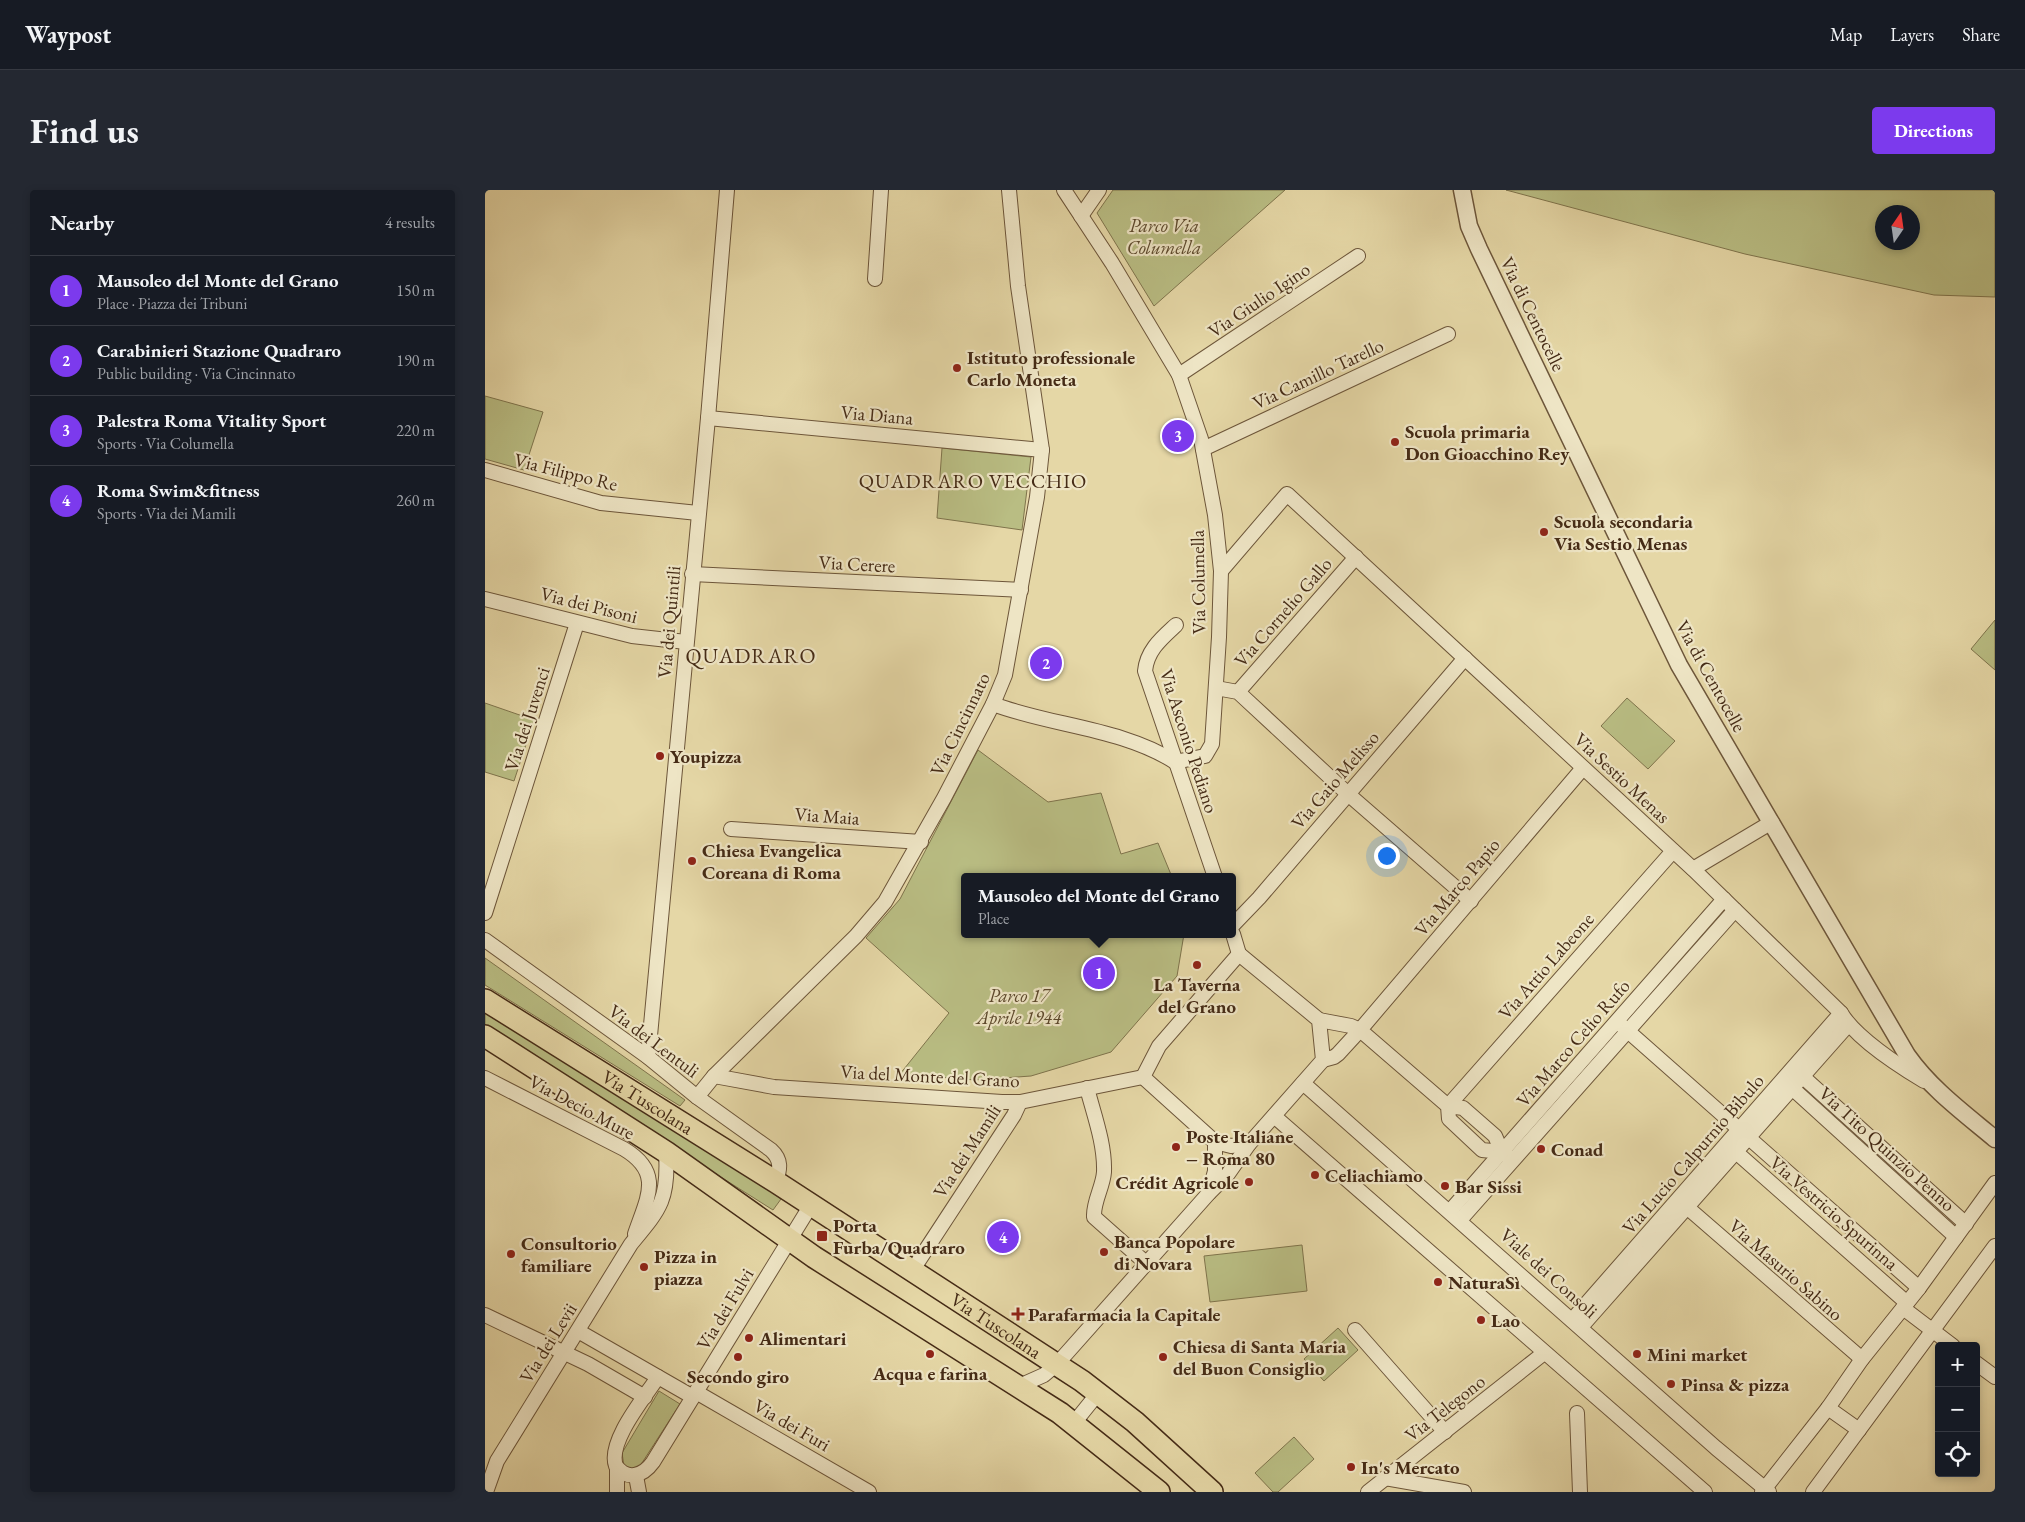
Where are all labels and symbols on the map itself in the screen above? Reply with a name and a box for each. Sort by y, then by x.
north arrow [1875,205,1920,250]
park label: Parco Via Columella [1127,213,1201,260]
street label: Via di Centocelle [1495,253,1571,375]
street label: Via Giulio Igino [1203,257,1315,343]
street label: Via Camillo Tarello [1248,333,1388,415]
place label: Istituto professionale Carlo Moneta [967,345,1135,392]
marker: Istituto professionale Carlo Moneta [951,362,963,374]
street label: Via Diana [840,399,915,431]
pin: 3 [1162,417,1194,455]
place label: Scuola primaria Don Gioacchino Rey [1405,419,1570,466]
marker: Scuola primaria Don Gioacchino Rey [1389,436,1401,448]
street label: Via Filippo Re [512,447,620,497]
district label: QUADRARO VECCHIO [859,468,1087,494]
place label: Scuola secondaria Via Sestio Menas [1554,509,1693,556]
marker: Scuola secondaria Via Sestio Menas [1538,526,1550,538]
street label: Via Columella [1185,529,1211,634]
street label: Via Cerere [818,550,896,578]
street label: Via Cornelio Gallo [1228,552,1338,672]
street label: Via dei Quintili [652,564,686,679]
street label: Via dei Pisoni [538,581,641,629]
street label: Via di Centocelle [1670,616,1752,736]
district label: QUADRARO [685,642,817,670]
pin: 2 [1030,644,1062,682]
street label: Via dei Juvenci [498,663,556,774]
street label: Via Asconio Pediano [1154,666,1224,816]
street label: Via Cincinnato [924,668,996,780]
street label: Via Gaio Melisso [1285,725,1385,835]
street label: Via Sestio Menas [1569,727,1675,829]
place label: Youpizza [670,744,742,769]
marker: Youpizza [654,750,666,762]
street label: Via Maia [794,801,861,831]
street label: Via Marco Papio [1409,833,1505,941]
place label: Chiesa Evangelica Coreana di Roma [702,838,842,885]
your location [1374,843,1400,869]
marker: Chiesa Evangelica Coreana di Roma [686,855,698,867]
street label: Via Attio Labeone [1493,907,1599,1025]
pin: 1 [1083,954,1115,992]
marker: La Taverna del Grano [1191,959,1203,971]
place label: La Taverna del Grano [1154,972,1241,1019]
street label: Via Marco Celio Rufo [1511,974,1635,1112]
park label: Parco 17 Aprile 1944 [974,983,1062,1030]
street label: Via dei Lentuli [603,999,705,1084]
street label: Via del Monte del Grano [840,1059,1020,1093]
street label: Via Tuscolana [597,1064,699,1140]
street label: Via Decio Mure [525,1069,639,1145]
street label: Via Lucio Calpurnio Bibulo [1616,1069,1770,1239]
street label: Via Tito Quinzio Penno [1813,1081,1961,1217]
street label: Via dei Mamili [927,1099,1007,1203]
place label: Poste Italiane – Roma 80 [1186,1124,1293,1171]
place label: Conad [1551,1137,1604,1162]
marker: Poste Italiane – Roma 80 [1170,1141,1182,1153]
marker: Conad [1535,1143,1547,1155]
street label: Via Vestricio Spurinna [1764,1150,1904,1276]
place label: Celiachiamo [1325,1163,1423,1188]
marker: Celiachiamo [1309,1169,1321,1181]
place label: Crédit Agricole [1116,1170,1239,1195]
place label: Bar Sissi [1455,1174,1522,1199]
marker: Crédit Agricole [1243,1176,1255,1188]
marker: Bar Sissi [1439,1180,1451,1192]
place label: Porta Furba/Quadraro [833,1213,965,1260]
street label: Via Masurio Sabino [1724,1214,1848,1326]
pin: 4 [987,1218,1019,1256]
street label: Viale dei Consoli [1495,1222,1603,1324]
marker: Porta Furba/Quadraro [815,1229,829,1243]
place label: Banca Popolare di Novara [1114,1229,1235,1276]
place label: Consultorio familiare [521,1231,617,1278]
place label: Pizza in piazza [654,1244,717,1291]
marker: Banca Popolare di Novara [1098,1246,1110,1258]
marker: Consultorio familiare [505,1248,517,1260]
marker: Pizza in piazza [638,1261,650,1273]
street label: Via dei Fulvi [691,1263,759,1355]
place label: NaturaSì [1448,1270,1521,1295]
marker: NaturaSì [1432,1276,1444,1288]
street label: Via Tuscolana [946,1287,1047,1364]
street label: Via dei Levii [514,1298,583,1388]
place label: Parafarmacia la Capitale [1028,1302,1221,1327]
marker: Parafarmacia la Capitale [1012,1308,1024,1320]
place label: Lao [1491,1308,1520,1333]
marker: Lao [1475,1314,1487,1326]
place label: Alimentari [758,1326,847,1351]
marker: Alimentari [743,1332,755,1344]
place label: Chiesa di Santa Maria del Buon Consiglio [1173,1334,1347,1381]
place label: Mini market [1647,1342,1747,1367]
marker: Acqua e farina [924,1348,936,1360]
marker: Mini market [1631,1348,1643,1360]
marker: Secondo giro [732,1351,744,1363]
marker: Chiesa di Santa Maria del Buon Consiglio [1157,1351,1169,1363]
place label: Acqua e farina [872,1361,988,1386]
place label: Secondo giro [687,1364,789,1389]
street label: Via Telegono [1400,1369,1490,1447]
place label: Pinsa & pizza [1681,1372,1790,1397]
marker: Pinsa & pizza [1665,1378,1677,1390]
street label: Via dei Furi [749,1393,835,1457]
place label: In's Mercato [1361,1455,1460,1480]
marker: In's Mercato [1345,1461,1357,1473]

